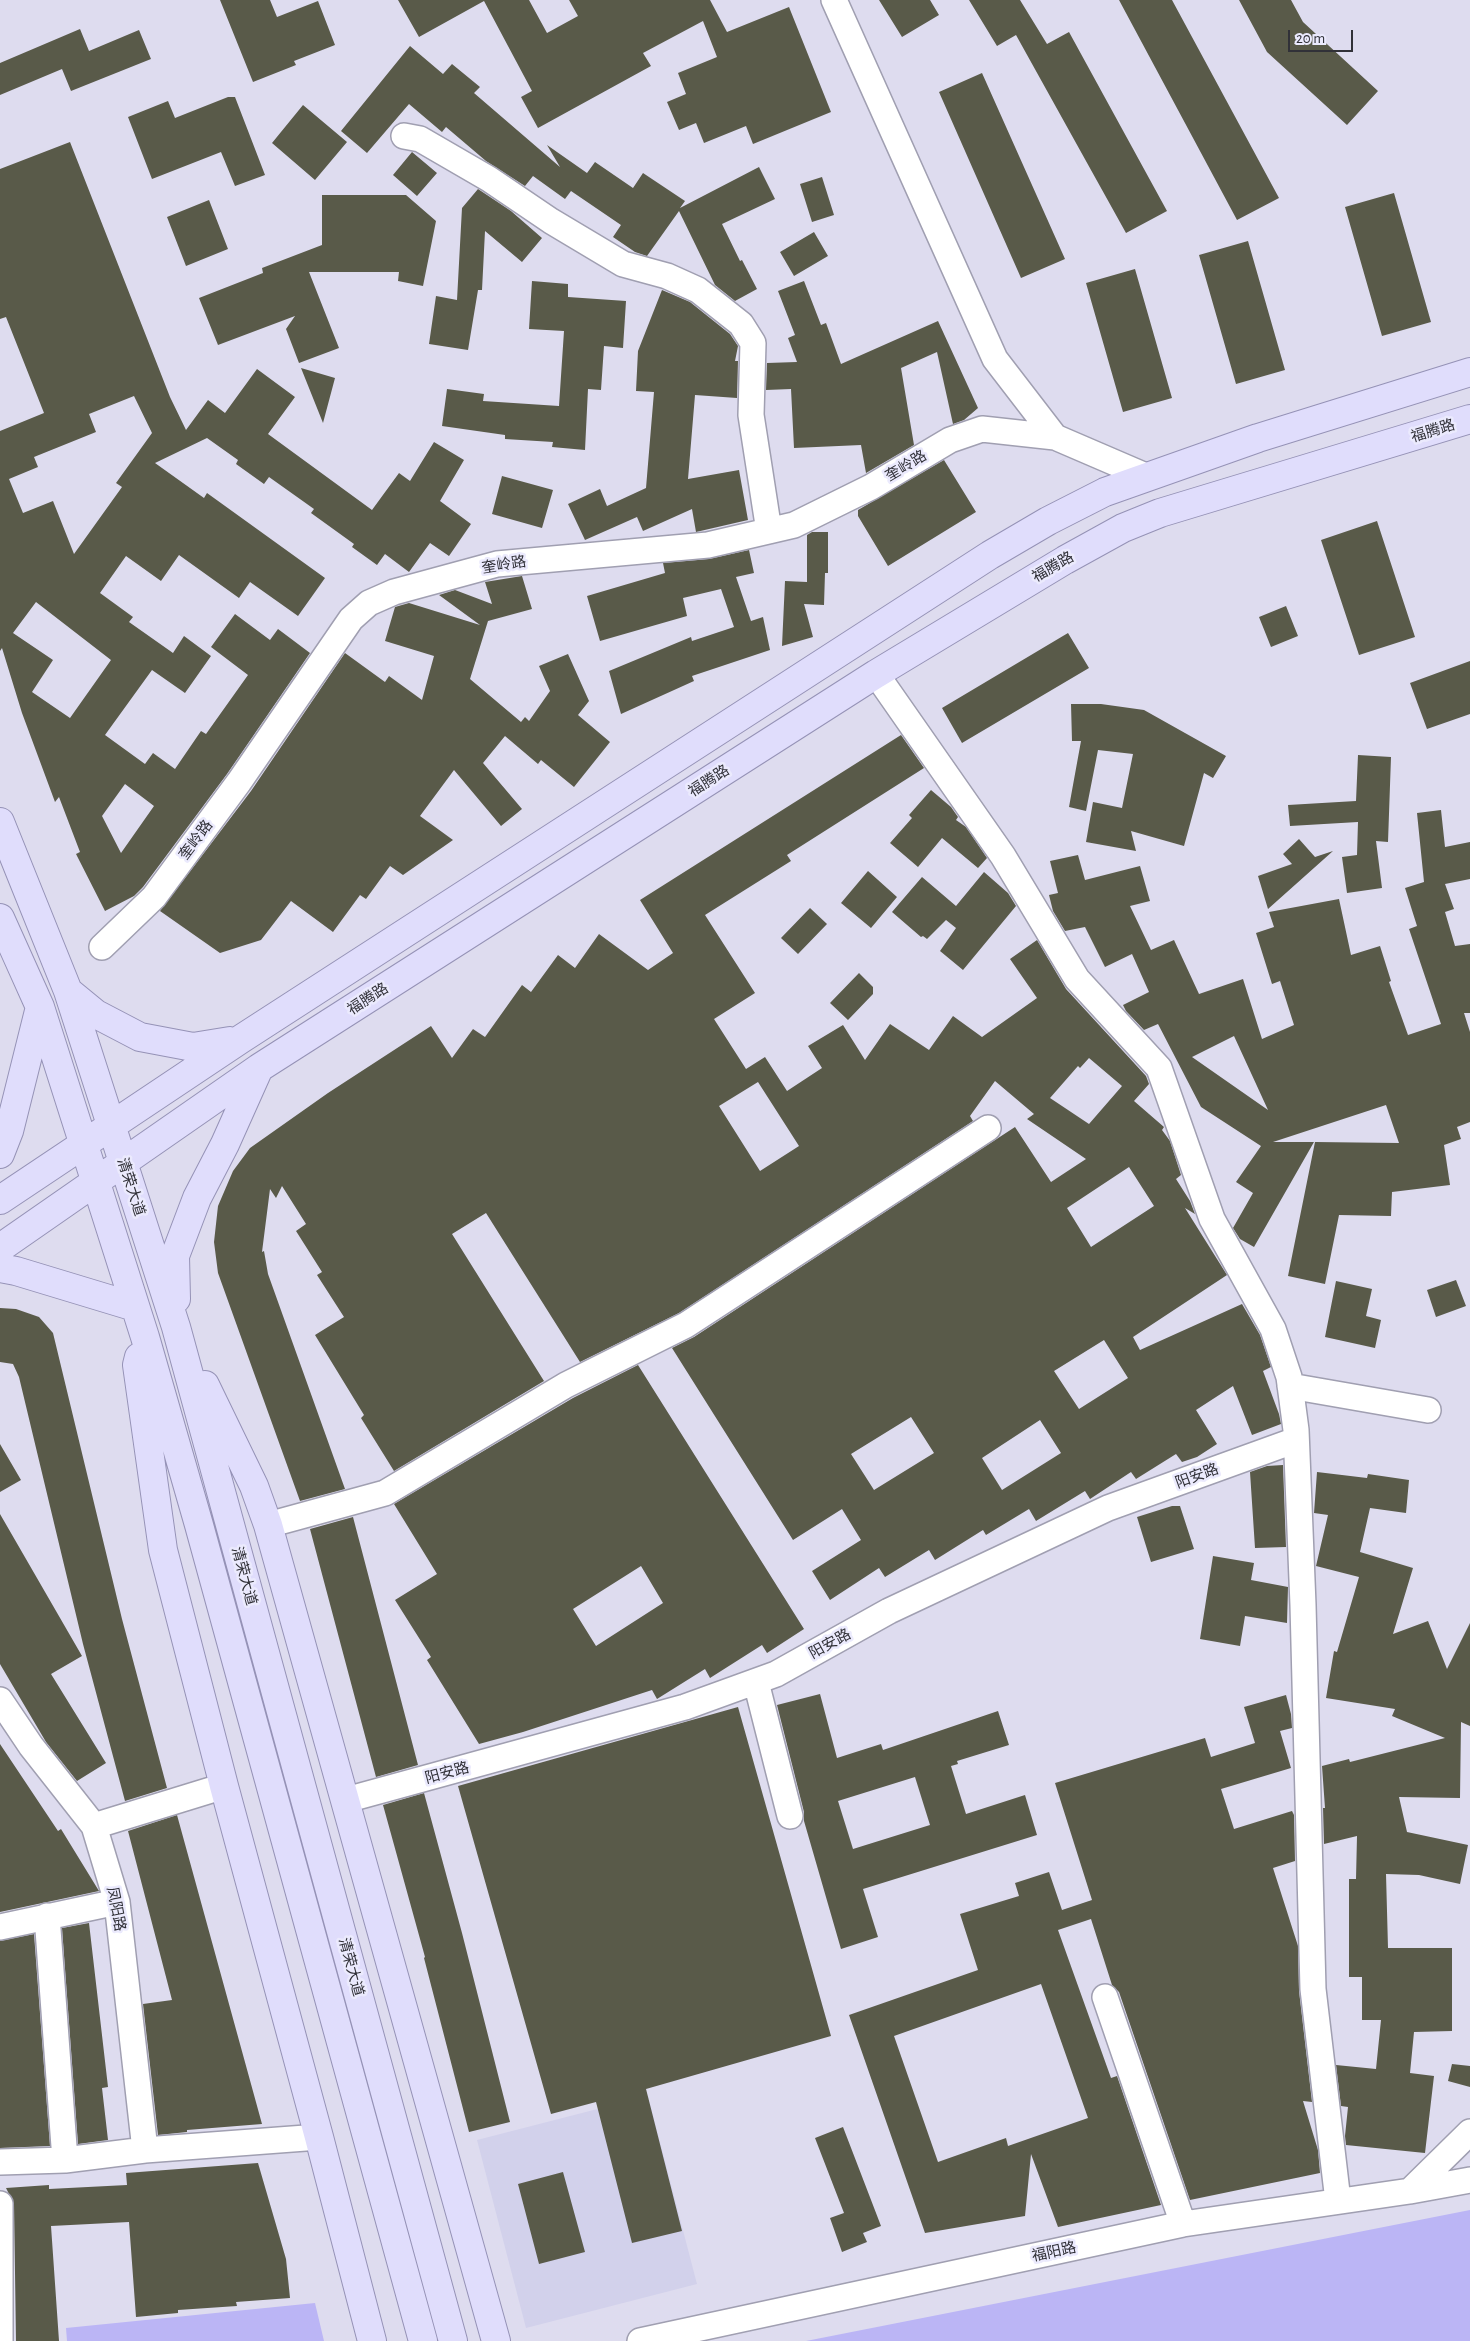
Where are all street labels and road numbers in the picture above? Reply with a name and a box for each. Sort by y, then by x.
street label: 福腾路 [1409,416,1457,446]
street label: 奎岭路 [882,447,930,485]
street label: 福腾路 [1029,548,1077,586]
street label: 奎岭路 [480,553,528,577]
street label: 福腾路 [685,761,733,801]
street label: 奎岭路 [175,817,217,863]
street label: 福腾路 [344,979,392,1019]
street label: 清荣大道 [113,1156,149,1218]
street label: 阳安路 [1173,1460,1221,1492]
street label: 清荣大道 [228,1545,260,1607]
street label: 阳安路 [806,1625,854,1663]
street label: 阳安路 [423,1758,471,1788]
street label: 凤阳路 [103,1885,129,1933]
street label: 清荣大道 [335,1936,367,1998]
street label: 福阳路 [1030,2239,1078,2265]

